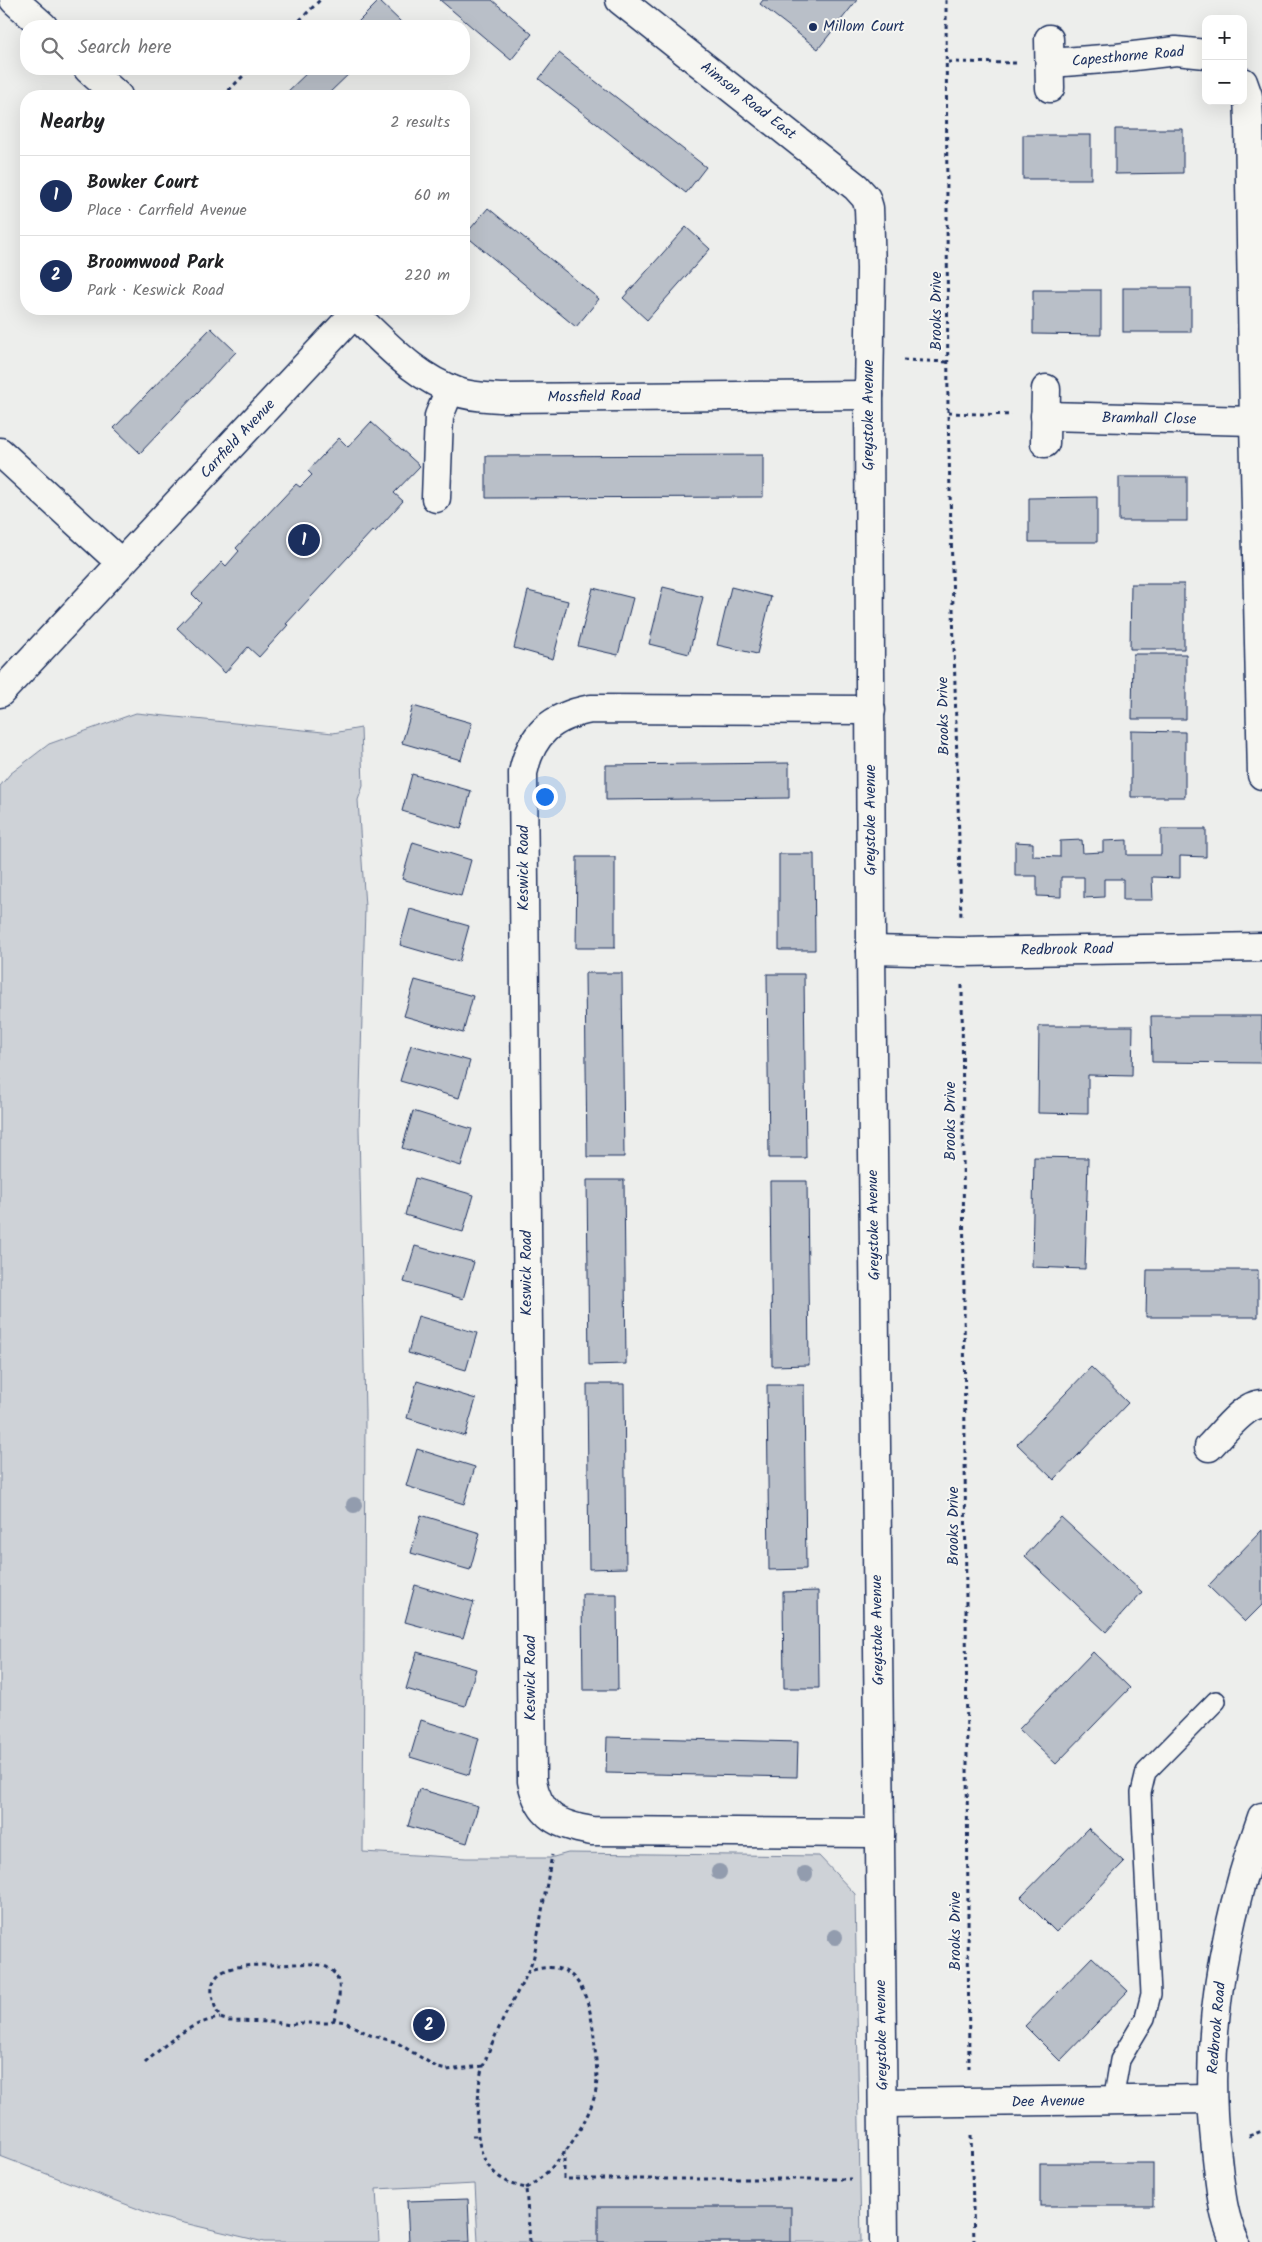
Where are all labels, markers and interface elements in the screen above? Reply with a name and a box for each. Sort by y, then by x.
place label: Millom Court [823,15,904,39]
map controls [1202,15,1247,105]
button: + [1202,15,1247,60]
search box [20,20,470,75]
marker: Millom Court [807,21,819,33]
text: Search here [78,33,172,63]
icon: search [38,34,66,62]
street label: Capesthorne Road [1071,40,1186,74]
street label: Aimson Road East [695,56,801,146]
button: − [1202,60,1247,105]
text: Nearby [40,106,105,139]
text: 2 results [390,110,450,135]
text: Bowker Court [87,168,199,198]
text: 1 [54,183,58,208]
text: 60 m [414,183,450,208]
text: Place · Carrfield Avenue [87,198,247,223]
text: Broomwood Park [87,248,223,278]
text: 2 [51,263,61,288]
text: 220 m [404,263,450,288]
street label: Brooks Drive [925,271,949,350]
text: Park · Keswick Road [87,278,224,303]
street label: Greystoke Avenue [857,359,881,470]
street label: Mossfield Road [547,384,641,410]
street label: Carrfield Avenue [194,393,282,484]
street label: Bramhall Close [1102,406,1197,432]
pin: 1 [288,521,320,559]
street label: Brooks Drive [931,676,957,756]
street label: Greystoke Avenue [859,764,883,875]
your location [532,784,558,810]
street label: Keswick Road [512,825,536,911]
street label: Redbrook Road [1021,937,1114,963]
street label: Brooks Drive [939,1081,963,1160]
street label: Greystoke Avenue [861,1169,887,1281]
street label: Keswick Road [515,1230,539,1316]
street label: Brooks Drive [942,1486,966,1565]
street label: Greystoke Avenue [865,1574,891,1686]
street label: Keswick Road [519,1635,543,1721]
street label: Brooks Drive [944,1891,968,1970]
street label: Greystoke Avenue [869,1979,895,2091]
street label: Redbrook Road [1201,1980,1233,2075]
pin: 2 [413,2006,445,2044]
street label: Dee Avenue [1011,2089,1085,2115]

